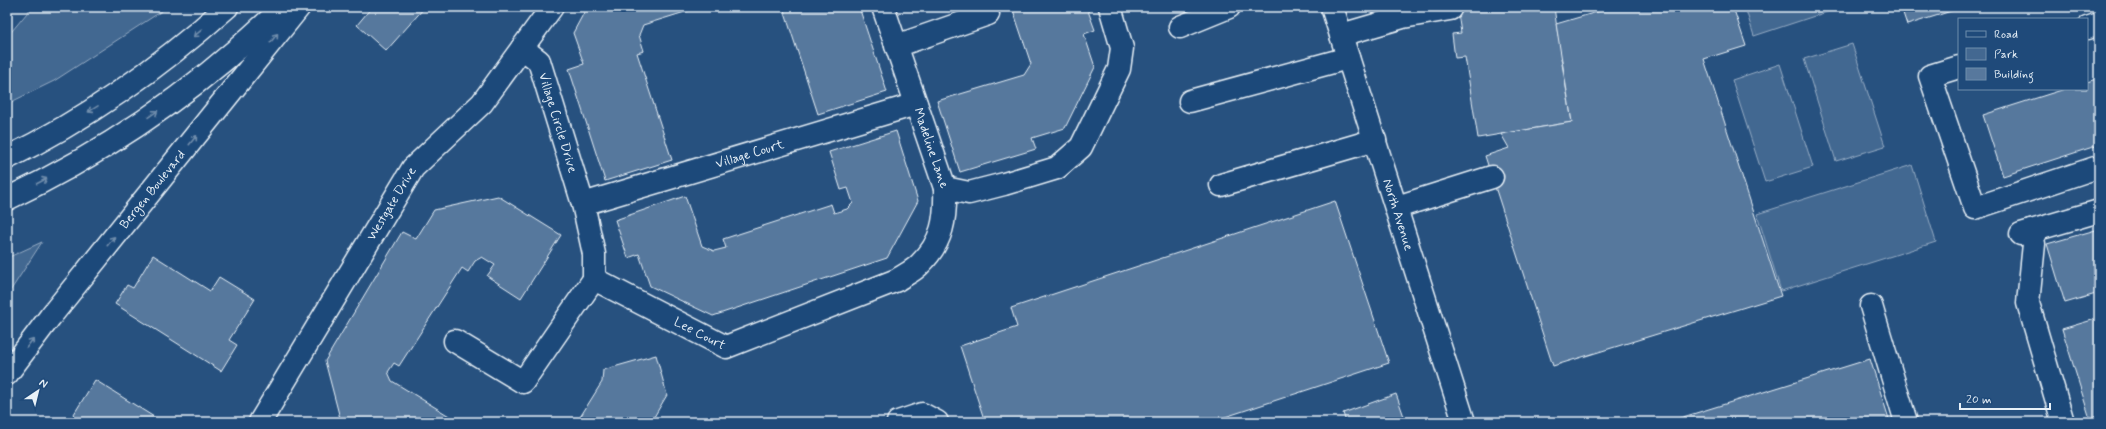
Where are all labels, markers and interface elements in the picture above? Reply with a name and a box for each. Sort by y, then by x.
legend [1958,18,2088,90]
text: Road [1994,27,2018,43]
one-way arrow [192,28,203,37]
one-way arrow [270,33,279,44]
text: Park [1994,47,2018,63]
text: Building [1994,67,2034,84]
street label: Village Circle Drive [535,71,581,175]
one-way arrow [88,105,99,113]
street label: Madeline Lane [910,105,953,190]
one-way arrow [147,110,158,118]
one-way arrow [188,134,197,145]
street label: Village Court [713,136,786,172]
street label: Bergen Boulevard [116,147,189,232]
street label: Westgate Drive [363,164,420,244]
one-way arrow [36,177,48,184]
street label: North Avenue [1379,177,1417,253]
one-way arrow [107,236,116,246]
street label: Lee Court [671,313,729,354]
one-way arrow [26,337,35,348]
north arrow [18,371,58,411]
text: N [36,376,50,391]
scale bar [1960,385,2050,411]
text: 20 m [1966,392,1992,408]

